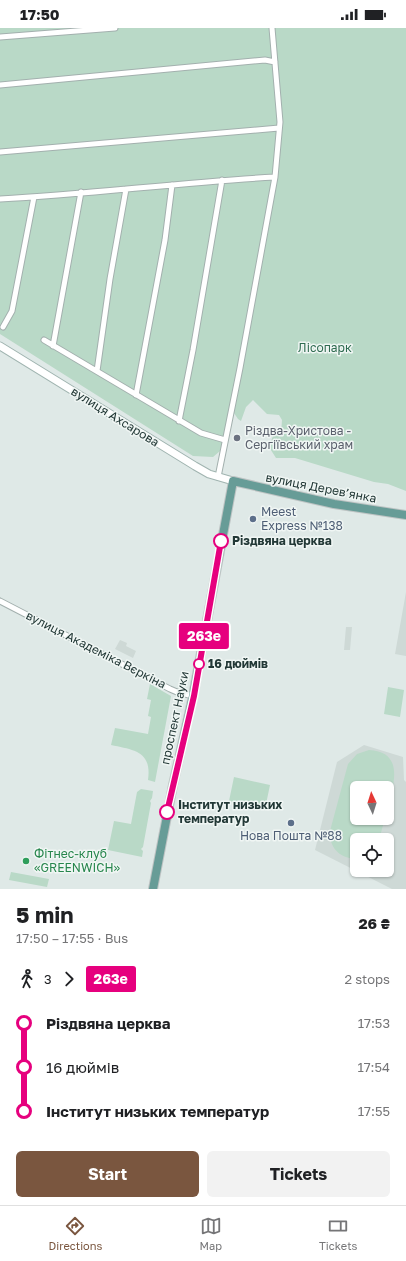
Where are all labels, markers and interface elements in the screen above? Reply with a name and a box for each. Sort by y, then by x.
text: 17:50 [20,5,60,23]
park label: Лісопарк [298,340,352,355]
street label: вулиця Ахсарова [69,383,162,450]
place label: Різдва-Христова - Сергіївський храм [245,423,353,452]
marker: Різдва-Христова - Сергіївський храм [232,433,242,443]
street label: вулиця Дерев’янка [264,469,378,506]
place label: Meest Express №138 [261,504,343,533]
marker: Meest Express №138 [248,514,258,524]
marker: Різдвяна церква [213,533,229,549]
place label: Різдвяна церква [232,533,332,548]
street label: вулиця Академіка Вєркіна [24,608,169,691]
line badge: 263е [176,623,232,649]
text: 263е [187,627,221,644]
place label: 16 дюймів [208,656,268,671]
marker: 16 дюймів [193,658,205,670]
street label: проспект Науки [157,670,192,766]
north arrow [350,781,394,825]
map controls [350,781,394,877]
place label: Інститут низьких температур [178,797,282,826]
marker: Інститут низьких температур [159,804,175,820]
marker: Нова Пошта №88 [286,818,296,828]
place label: Нова Пошта №88 [240,828,342,843]
button: locate [350,833,394,877]
place label: Фітнес-клуб «GREENWICH» [34,846,121,875]
marker: Фітнес-клуб «GREENWICH» [21,856,31,866]
text: 5 min [16,901,74,928]
text: 26 ₴ [358,914,390,932]
text: 17:50 – 17:55 · Bus [16,930,128,946]
icon: walk [16,968,38,990]
icon: forward [58,968,80,990]
text: 263е [94,970,128,987]
text: 3 [44,971,52,987]
text: 2 stops [344,971,390,987]
text: Різдвяна церква [46,1014,171,1032]
text: 17:53 [358,1015,390,1031]
text: 16 дюймів [46,1058,119,1076]
text: 17:54 [357,1059,390,1075]
text: Інститут низьких температур [46,1102,269,1120]
text: 17:55 [358,1103,390,1119]
button: Start [16,1151,199,1197]
button: Tickets [207,1151,390,1197]
tab: Directions [49,1215,102,1252]
tab: Map [199,1215,222,1252]
tab: Tickets [319,1215,357,1252]

